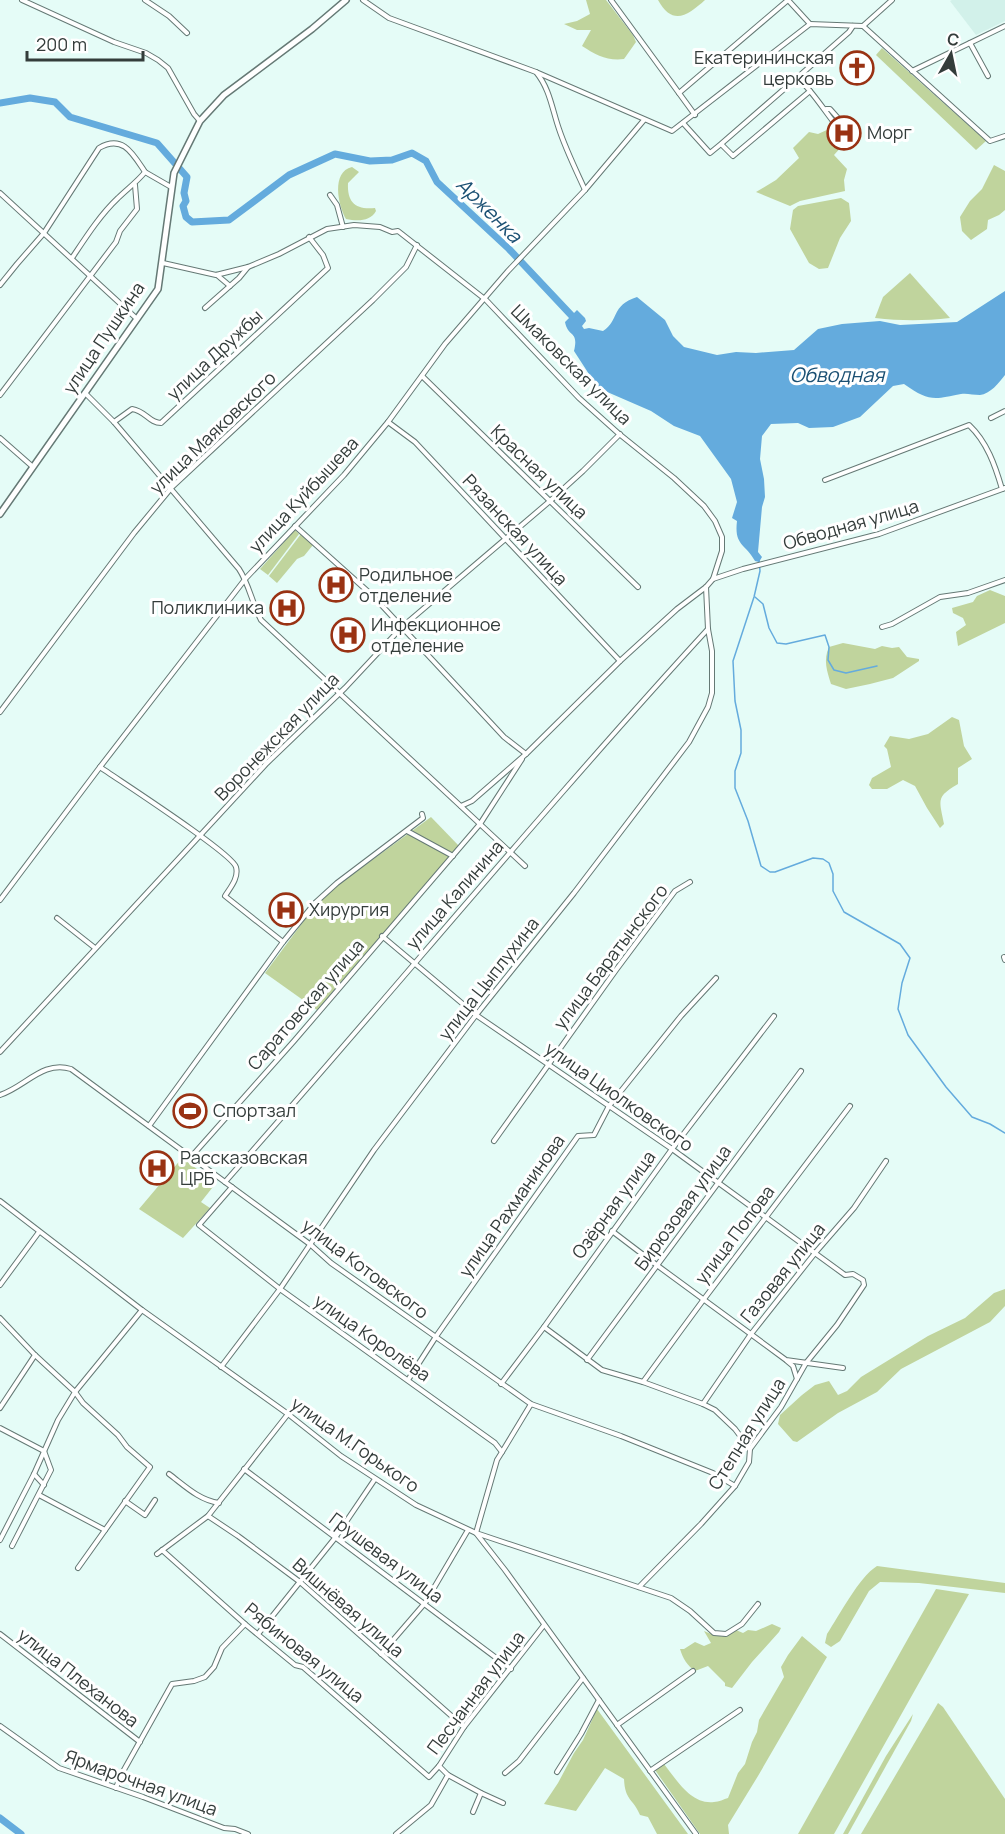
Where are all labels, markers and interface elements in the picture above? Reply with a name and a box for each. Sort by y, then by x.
scale bar [27,24,142,62]
north arrow [921,24,981,84]
text: С [946,27,961,51]
text: 200 m [36,32,87,56]
place label: Екатерининская церковь [694,45,834,90]
church icon: Екатерининская церковь [839,50,875,86]
hospital icon: Морг [826,115,862,151]
place label: Морг [867,120,912,144]
water label: Арженка [451,171,529,249]
street label: улица Пушкина [57,277,149,398]
street label: Шмаковская улица [506,299,637,430]
street label: улица Дружбы [161,304,267,405]
water label: Обводная [790,361,886,388]
street label: улица Маяковского [144,366,281,499]
street label: Красная улица [486,419,593,524]
street label: улица Куйбышева [243,431,363,558]
street label: Рязанская улица [458,469,574,590]
street label: Обводная улица [780,493,921,555]
place label: Родильное отделение [359,562,453,607]
hospital icon: Родильное отделение [318,567,354,603]
hospital icon: Поликлиника [269,590,305,626]
place label: Поликлиника [151,595,264,619]
place label: Инфекционное отделение [371,612,501,657]
hospital icon: Инфекционное отделение [330,617,366,653]
street label: Воронежская улица [209,667,344,806]
street label: улица Калинина [400,835,508,954]
street label: улица Баратынского [548,879,673,1034]
hospital icon: Хирургия [268,892,304,928]
place label: Хирургия [309,897,389,921]
street label: улица Цыплухина [433,912,544,1045]
street label: Саратовская улица [242,934,369,1075]
street label: улица Циолковского [541,1036,698,1156]
sports icon: Спортзал [172,1093,208,1129]
place label: Спортзал [213,1098,296,1122]
street label: улица Рахманинова [453,1129,569,1282]
street label: Бирюзовая улица [629,1140,736,1275]
place label: Рассказовская ЦРБ [180,1145,308,1190]
street label: Озёрная улица [566,1146,661,1263]
hospital icon: Рассказовская ЦРБ [139,1150,175,1186]
street label: улица Попова [689,1180,779,1289]
street label: улица Котовского [298,1213,434,1324]
street label: Газовая улица [734,1217,830,1327]
street label: улица Королёва [310,1288,436,1386]
street label: Степная улица [702,1373,790,1494]
street label: улица М.Горького [287,1391,424,1497]
street label: Грушевая улица [325,1507,448,1608]
street label: Вишнёвая улица [288,1552,409,1662]
street label: Рябиновая улица [240,1597,369,1708]
street label: улица Плеханова [13,1622,144,1732]
street label: Песчанная улица [421,1626,529,1759]
street label: Ярмарочная улица [62,1743,221,1821]

